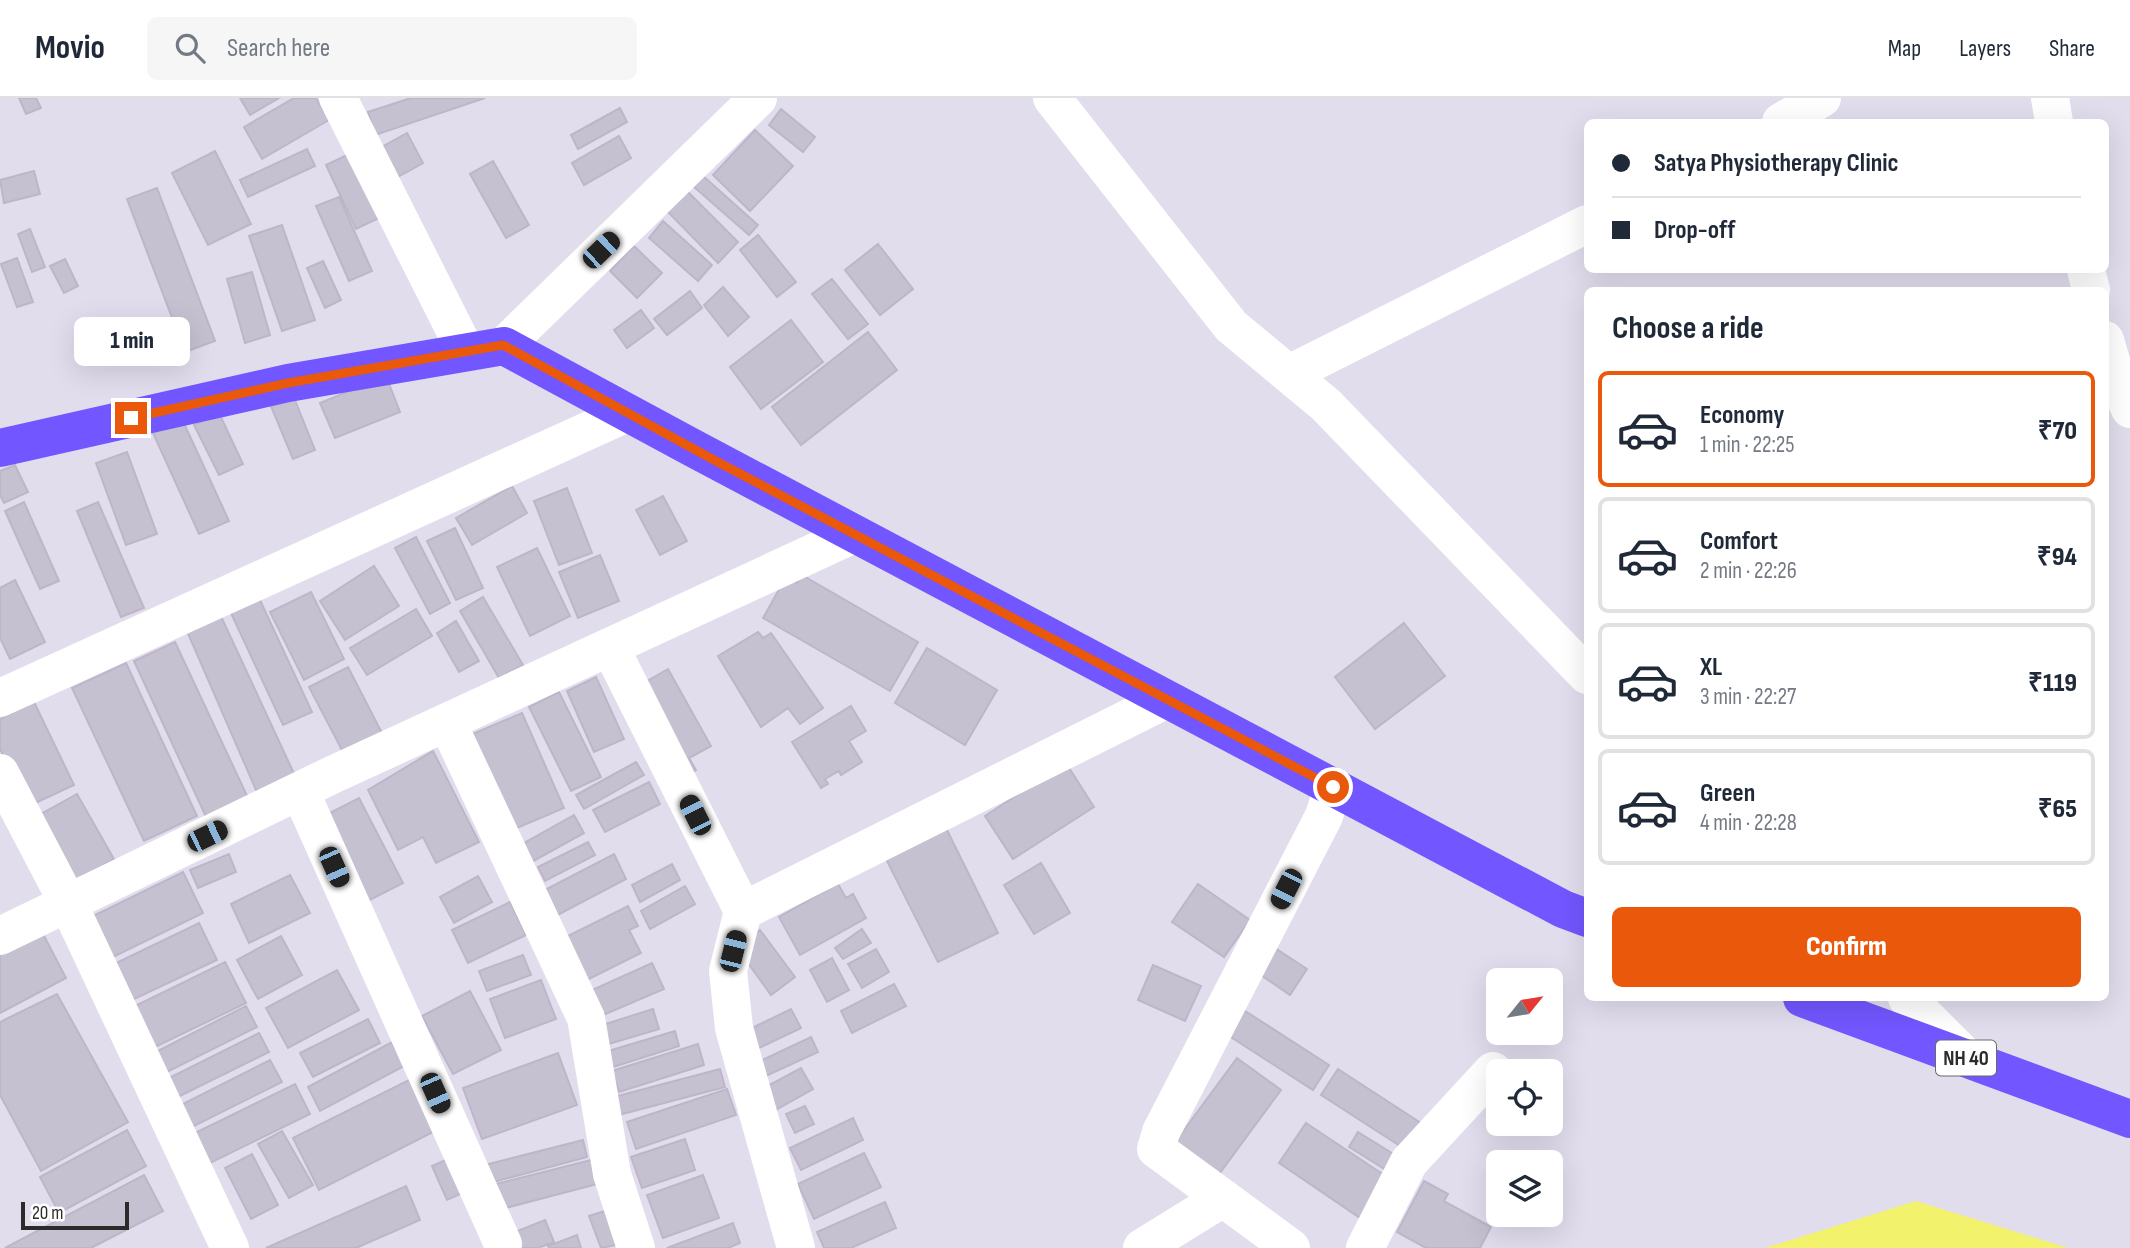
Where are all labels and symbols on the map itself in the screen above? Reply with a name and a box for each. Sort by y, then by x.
car [579,228,624,272]
callout: 1 min [73,316,189,366]
route end [115,402,147,434]
route start [1317,771,1349,803]
car [677,792,714,838]
car [184,817,231,855]
car [316,844,353,890]
car [1268,866,1305,912]
car [718,928,749,974]
north arrow [1486,968,1563,1045]
road number: NH 40 [1936,1040,1996,1076]
car [417,1070,454,1116]
scale bar [21,1199,130,1231]

